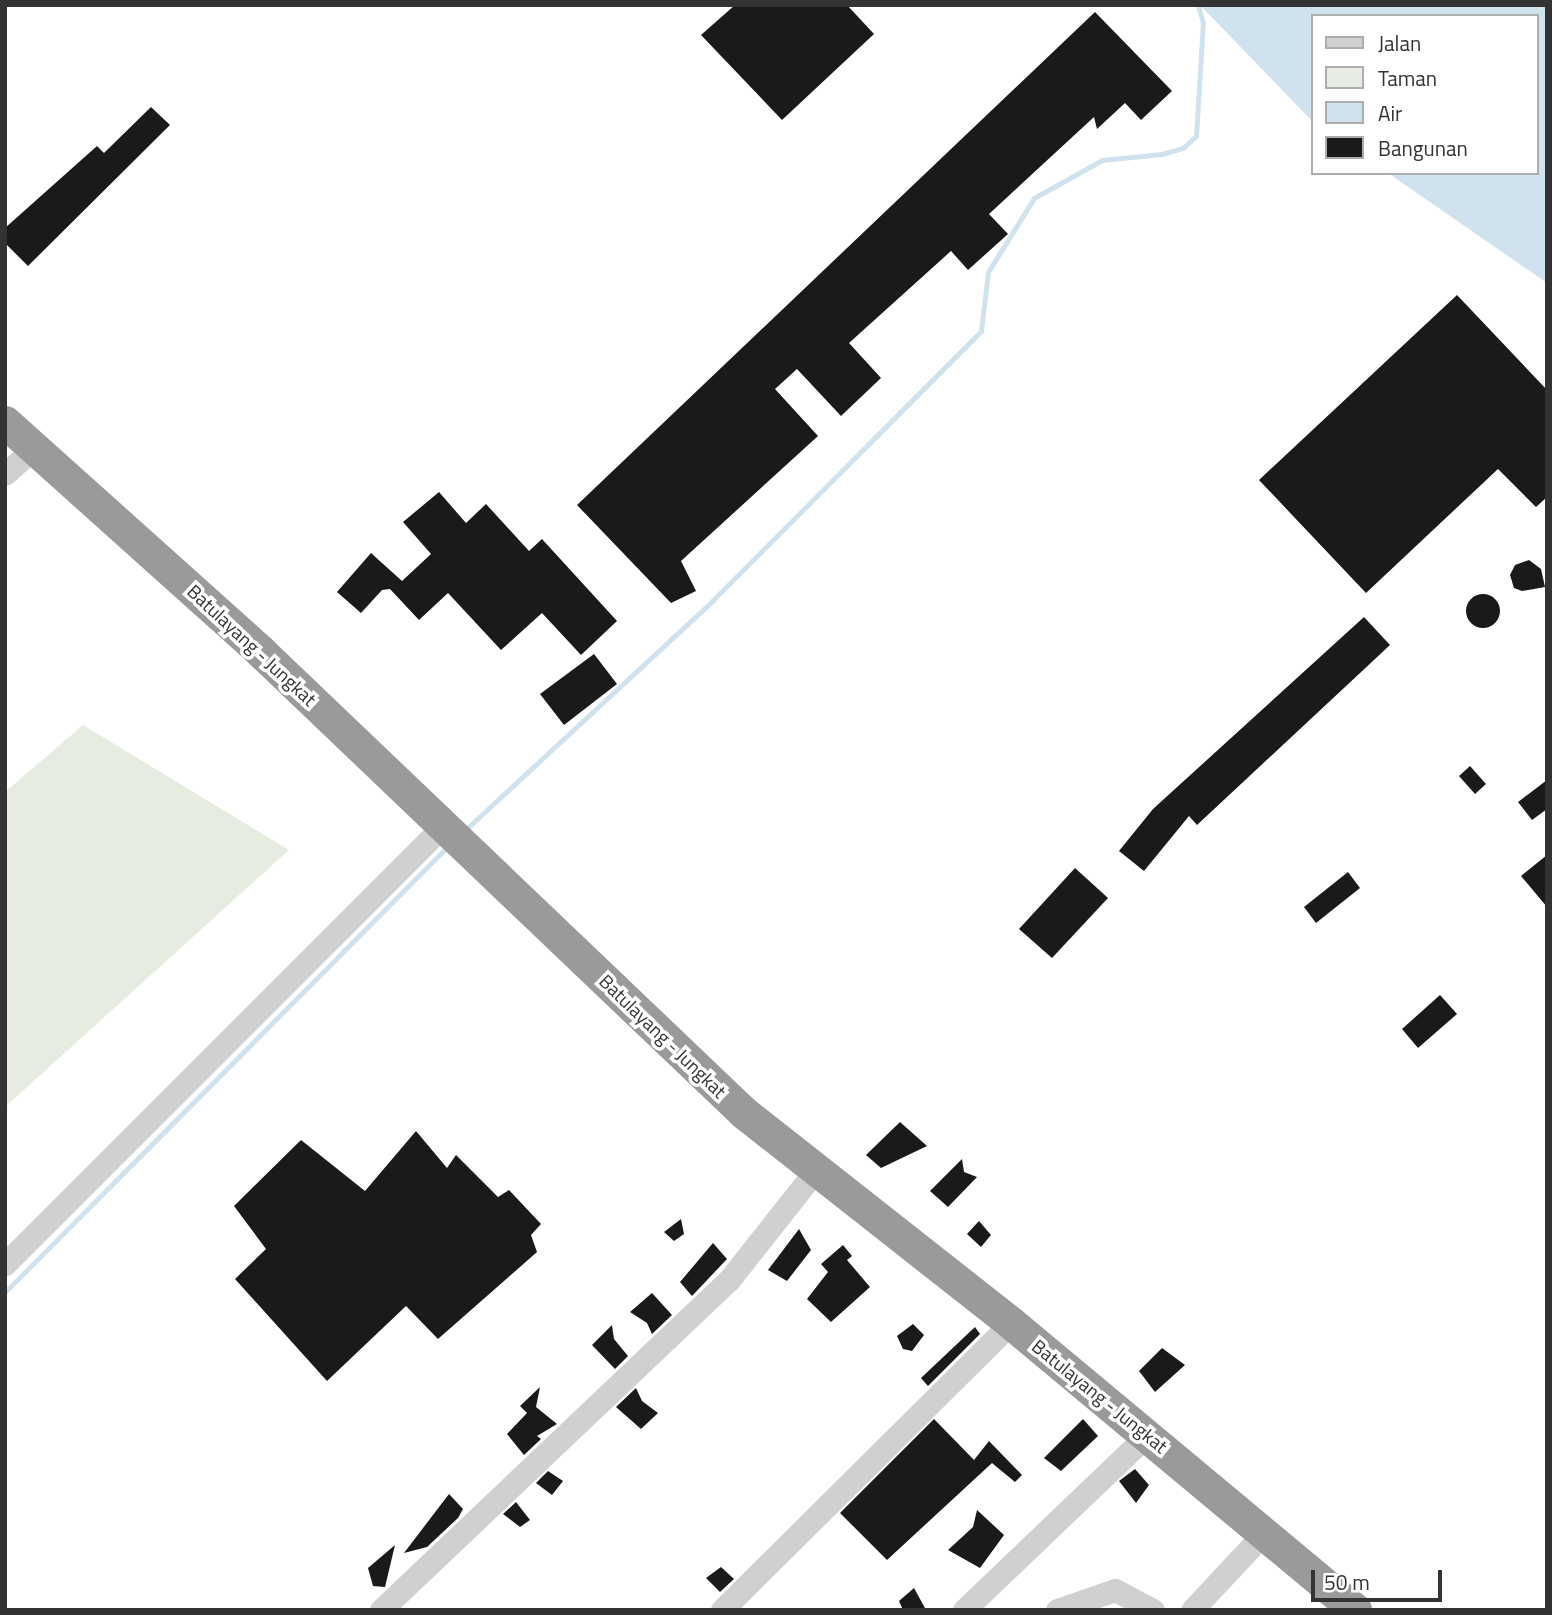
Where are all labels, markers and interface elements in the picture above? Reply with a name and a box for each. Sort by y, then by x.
legend [1310,14,1538,175]
text: Jalan [1378,27,1421,59]
text: Taman [1378,62,1437,94]
text: Air [1378,97,1402,129]
text: Bangunan [1378,132,1468,164]
street label: Batulayang - Jungkat [183,579,321,711]
street label: Batulayang - Jungkat [595,970,731,1102]
street label: Batulayang - Jungkat [1028,1334,1172,1458]
scale bar [1314,1556,1445,1600]
text: 50 m [1324,1566,1370,1598]

